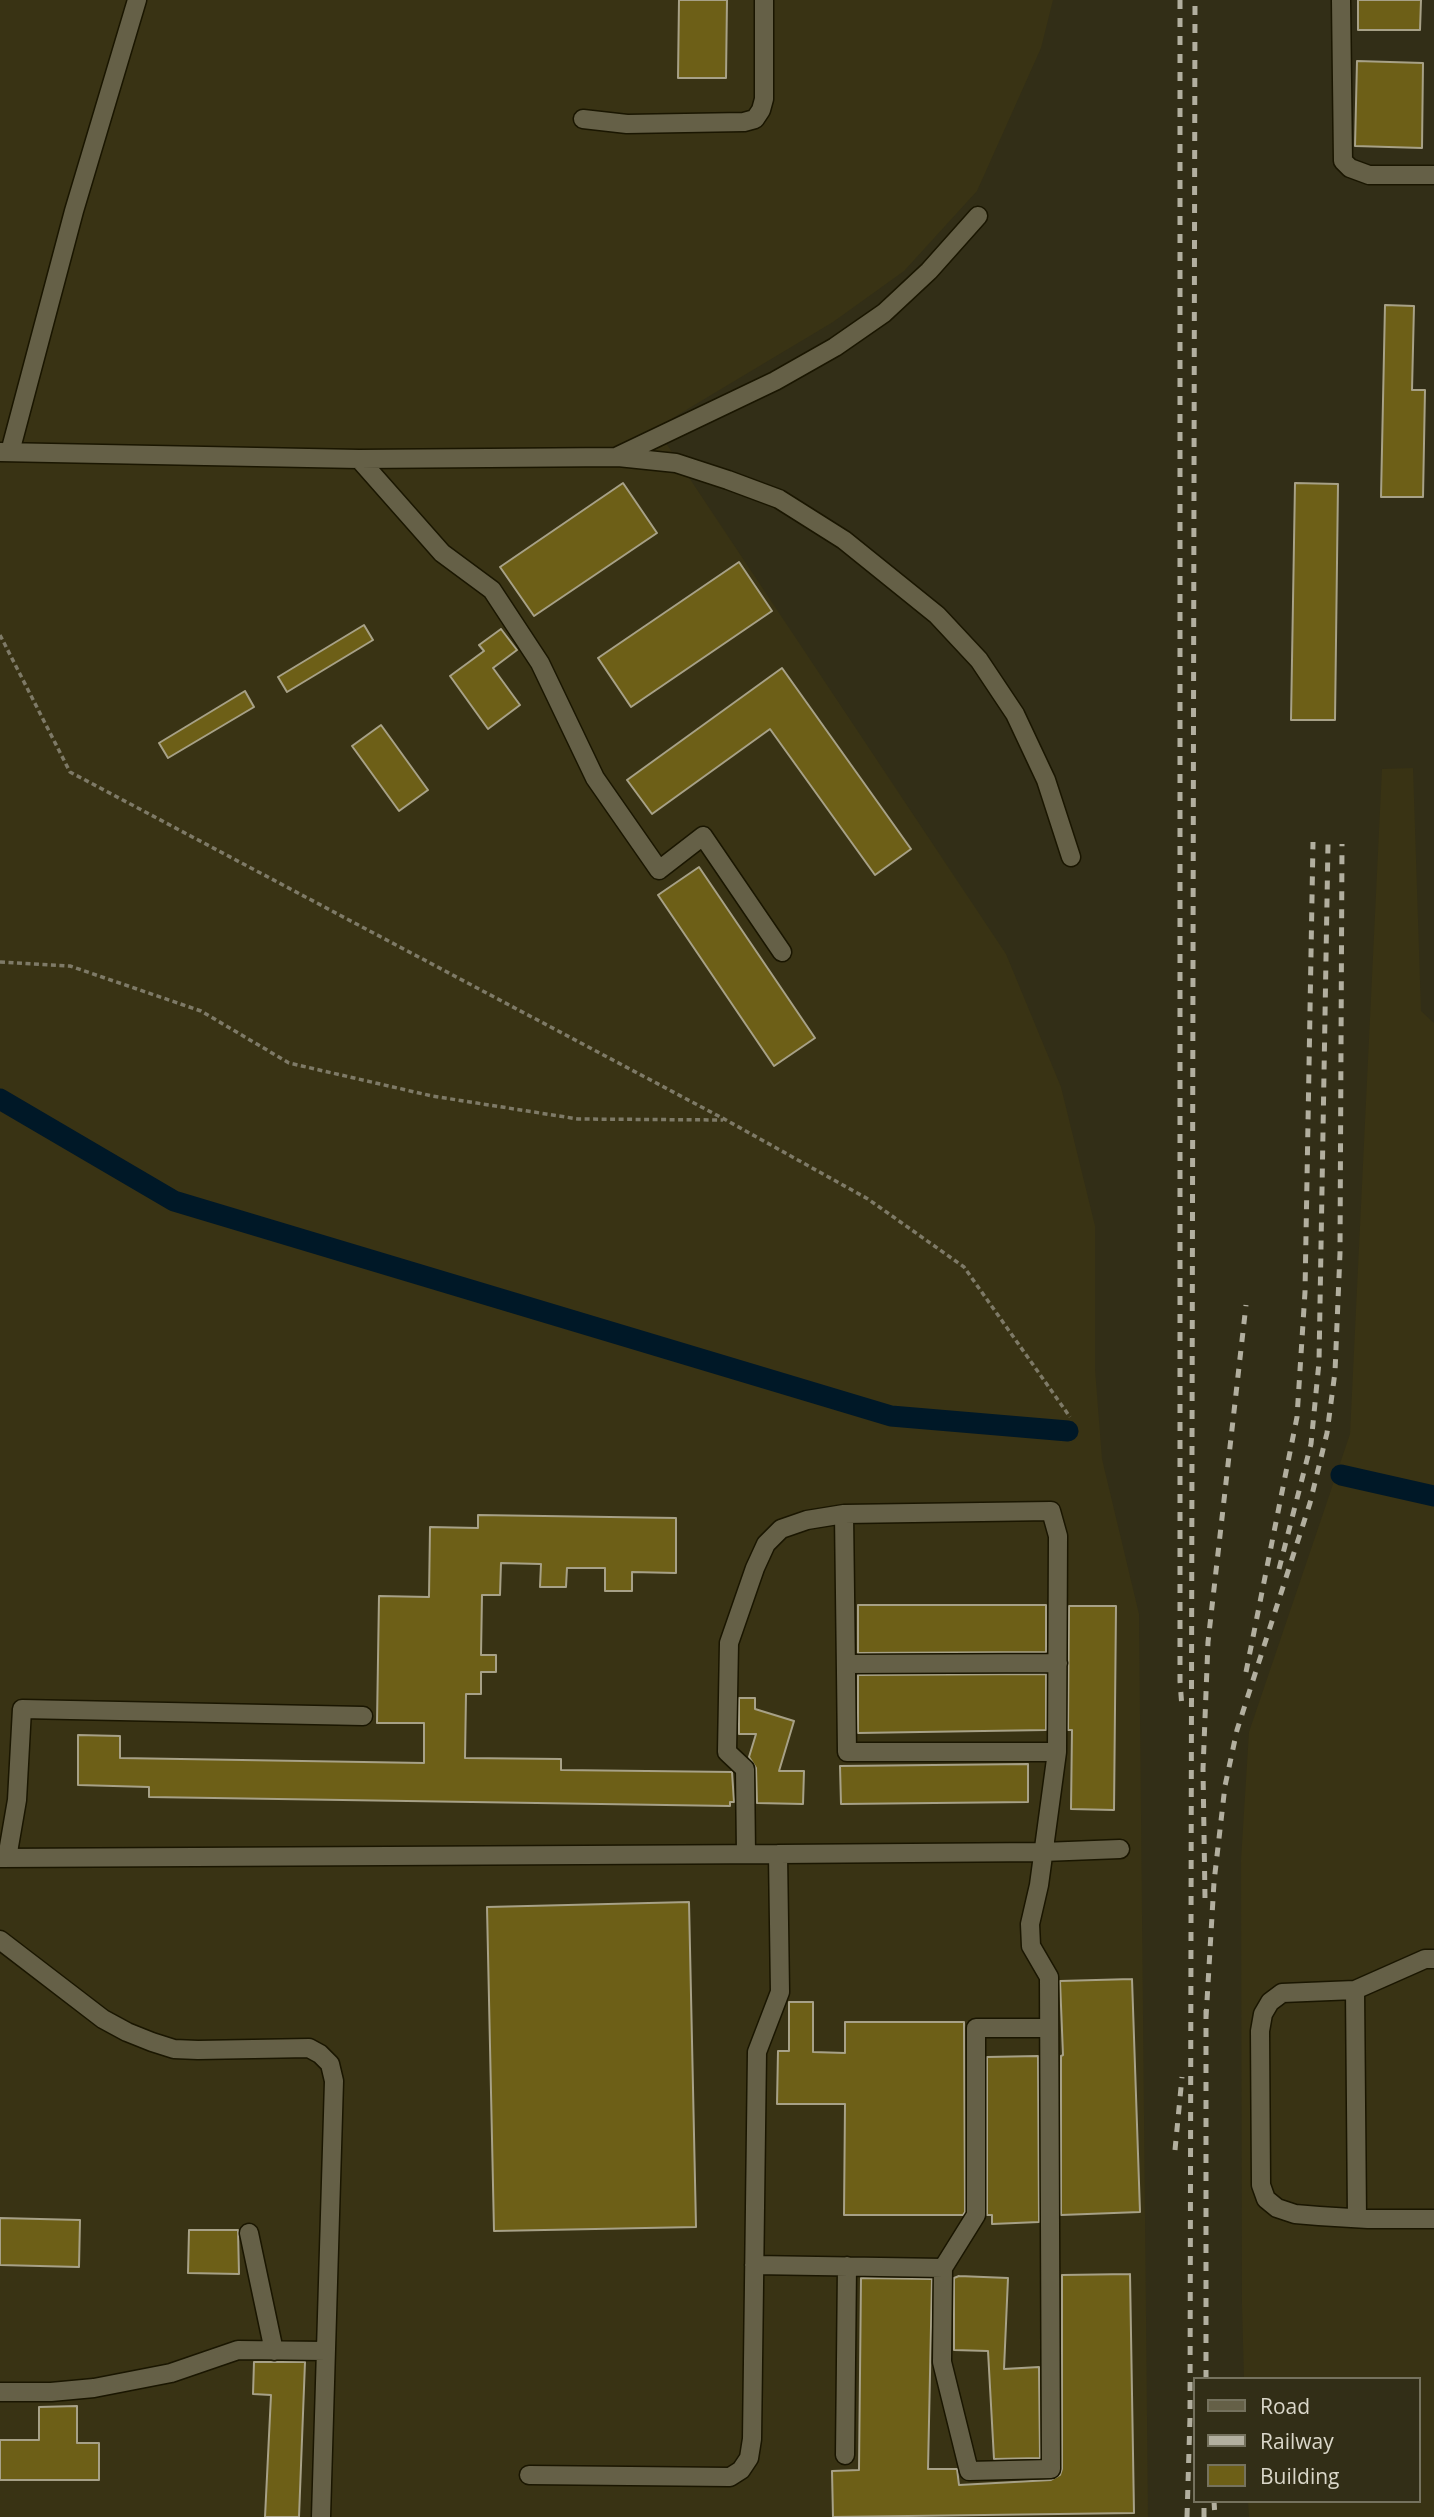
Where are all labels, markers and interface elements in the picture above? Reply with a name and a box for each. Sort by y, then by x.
legend [1192,2377,1420,2503]
text: Road [1260,2392,1310,2420]
text: Railway [1260,2427,1334,2455]
text: Building [1260,2462,1339,2490]

